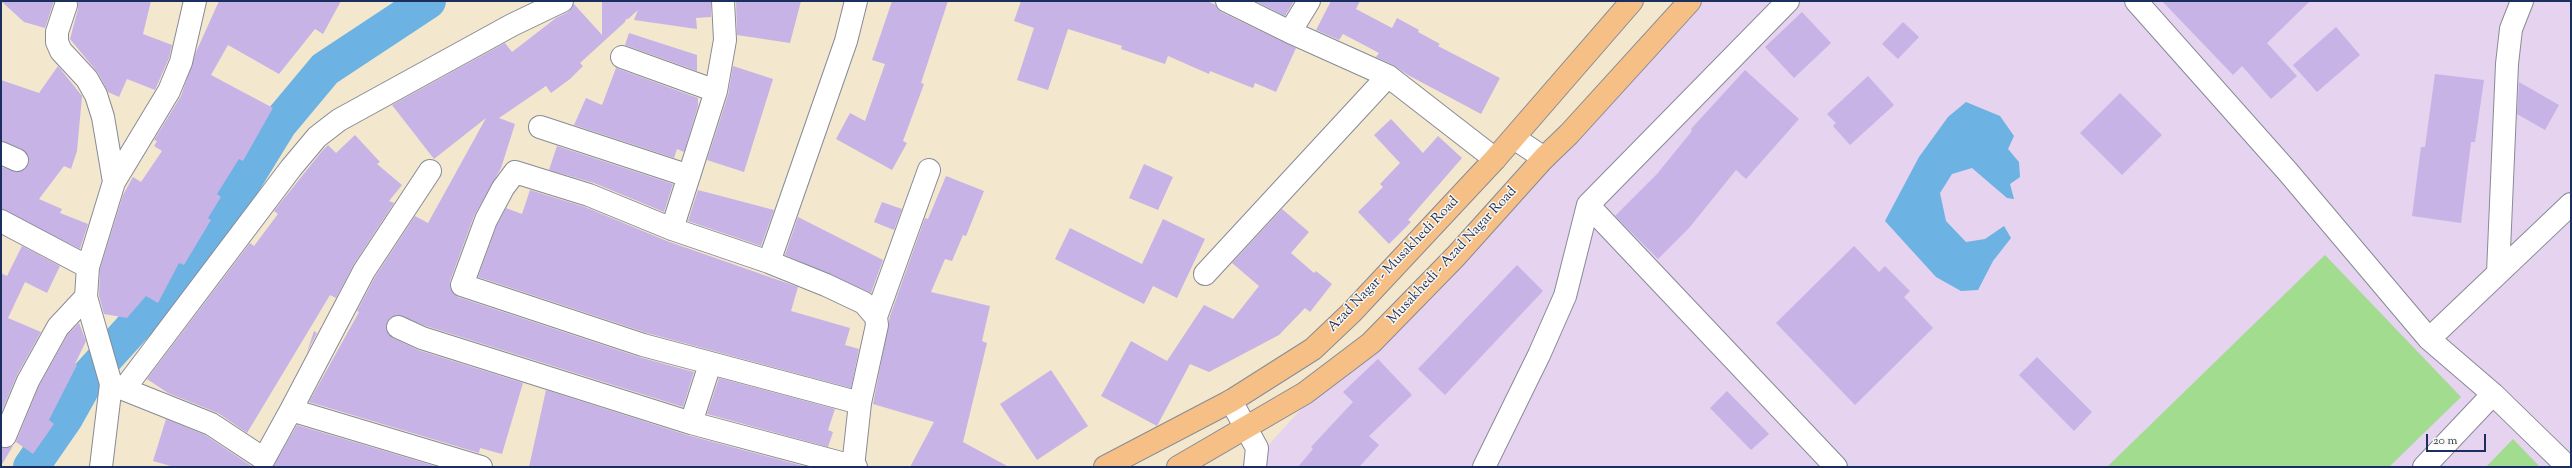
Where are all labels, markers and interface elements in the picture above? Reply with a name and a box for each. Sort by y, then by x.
street label: Musakhedi - Azad Nagar Road [1385,184,1521,328]
street label: Azad Nagar - Musakhedi Road [1325,194,1463,336]
scale bar [2428,426,2488,452]
text: 20 m [2433,432,2457,450]

